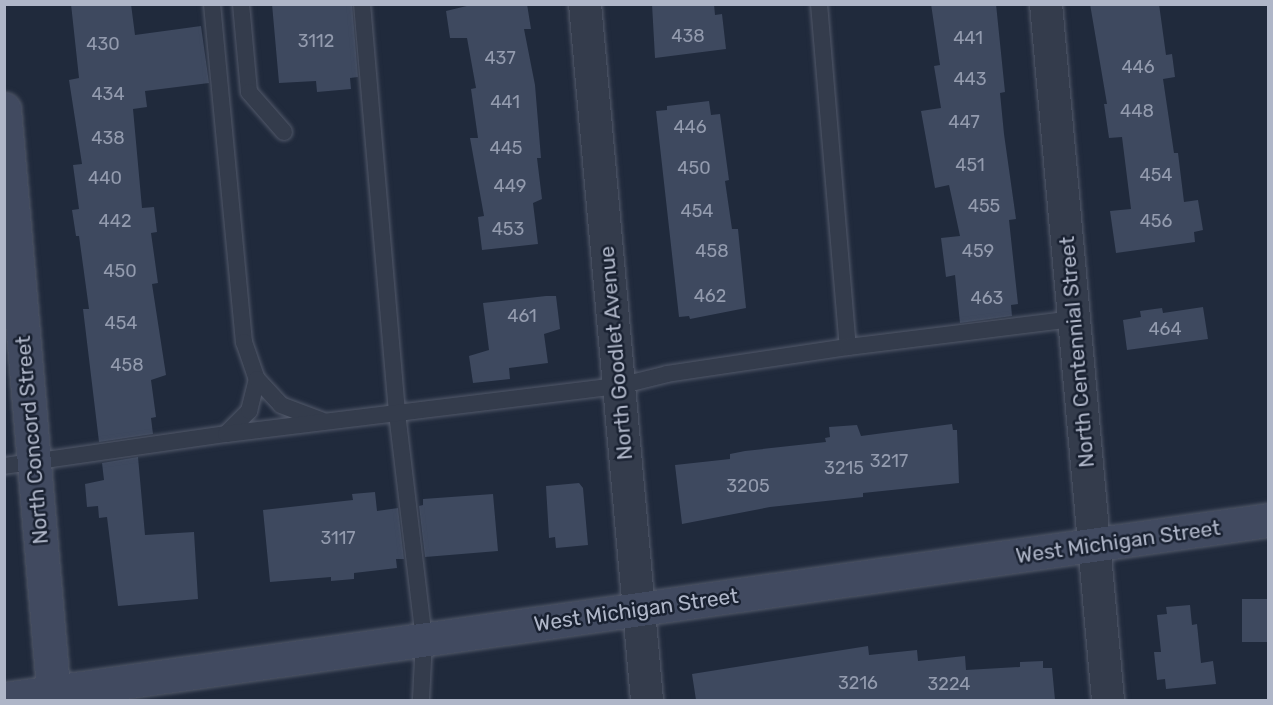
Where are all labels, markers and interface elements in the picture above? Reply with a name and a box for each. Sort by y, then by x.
house number: 438 [671,25,705,47]
house number: 441 [953,27,983,49]
house number: 3112 [298,30,334,52]
house number: 430 [86,33,120,55]
house number: 437 [484,47,516,69]
house number: 446 [1121,56,1155,78]
house number: 443 [953,68,987,90]
house number: 434 [91,83,125,105]
house number: 441 [490,91,520,113]
house number: 448 [1120,100,1154,122]
house number: 447 [948,111,980,133]
house number: 446 [673,116,707,138]
house number: 438 [91,127,125,149]
house number: 445 [489,137,523,159]
house number: 451 [955,154,985,176]
house number: 450 [677,157,711,179]
house number: 454 [1139,164,1173,186]
house number: 440 [88,167,122,189]
house number: 449 [494,175,526,197]
house number: 455 [968,195,1000,217]
house number: 454 [680,200,714,222]
house number: 442 [99,210,131,232]
house number: 456 [1140,210,1172,232]
house number: 453 [492,218,524,240]
street label: North Centennial Street [1054,235,1100,469]
house number: 458 [695,240,729,262]
house number: 459 [962,240,994,262]
street label: North Goodlet Avenue [594,245,638,461]
house number: 450 [103,260,137,282]
house number: 462 [694,285,726,307]
house number: 463 [971,287,1003,309]
house number: 461 [507,305,537,327]
house number: 454 [104,312,138,334]
house number: 464 [1148,318,1182,340]
street label: North Concord Street [10,335,54,545]
house number: 458 [110,354,144,376]
house number: 3217 [870,450,908,472]
house number: 3215 [824,457,864,479]
house number: 3205 [726,475,770,497]
street label: West Michigan Street [1014,515,1222,569]
house number: 3117 [320,527,356,549]
street label: West Michigan Street [532,583,740,637]
house number: 3216 [838,672,878,694]
house number: 3224 [928,673,970,695]

